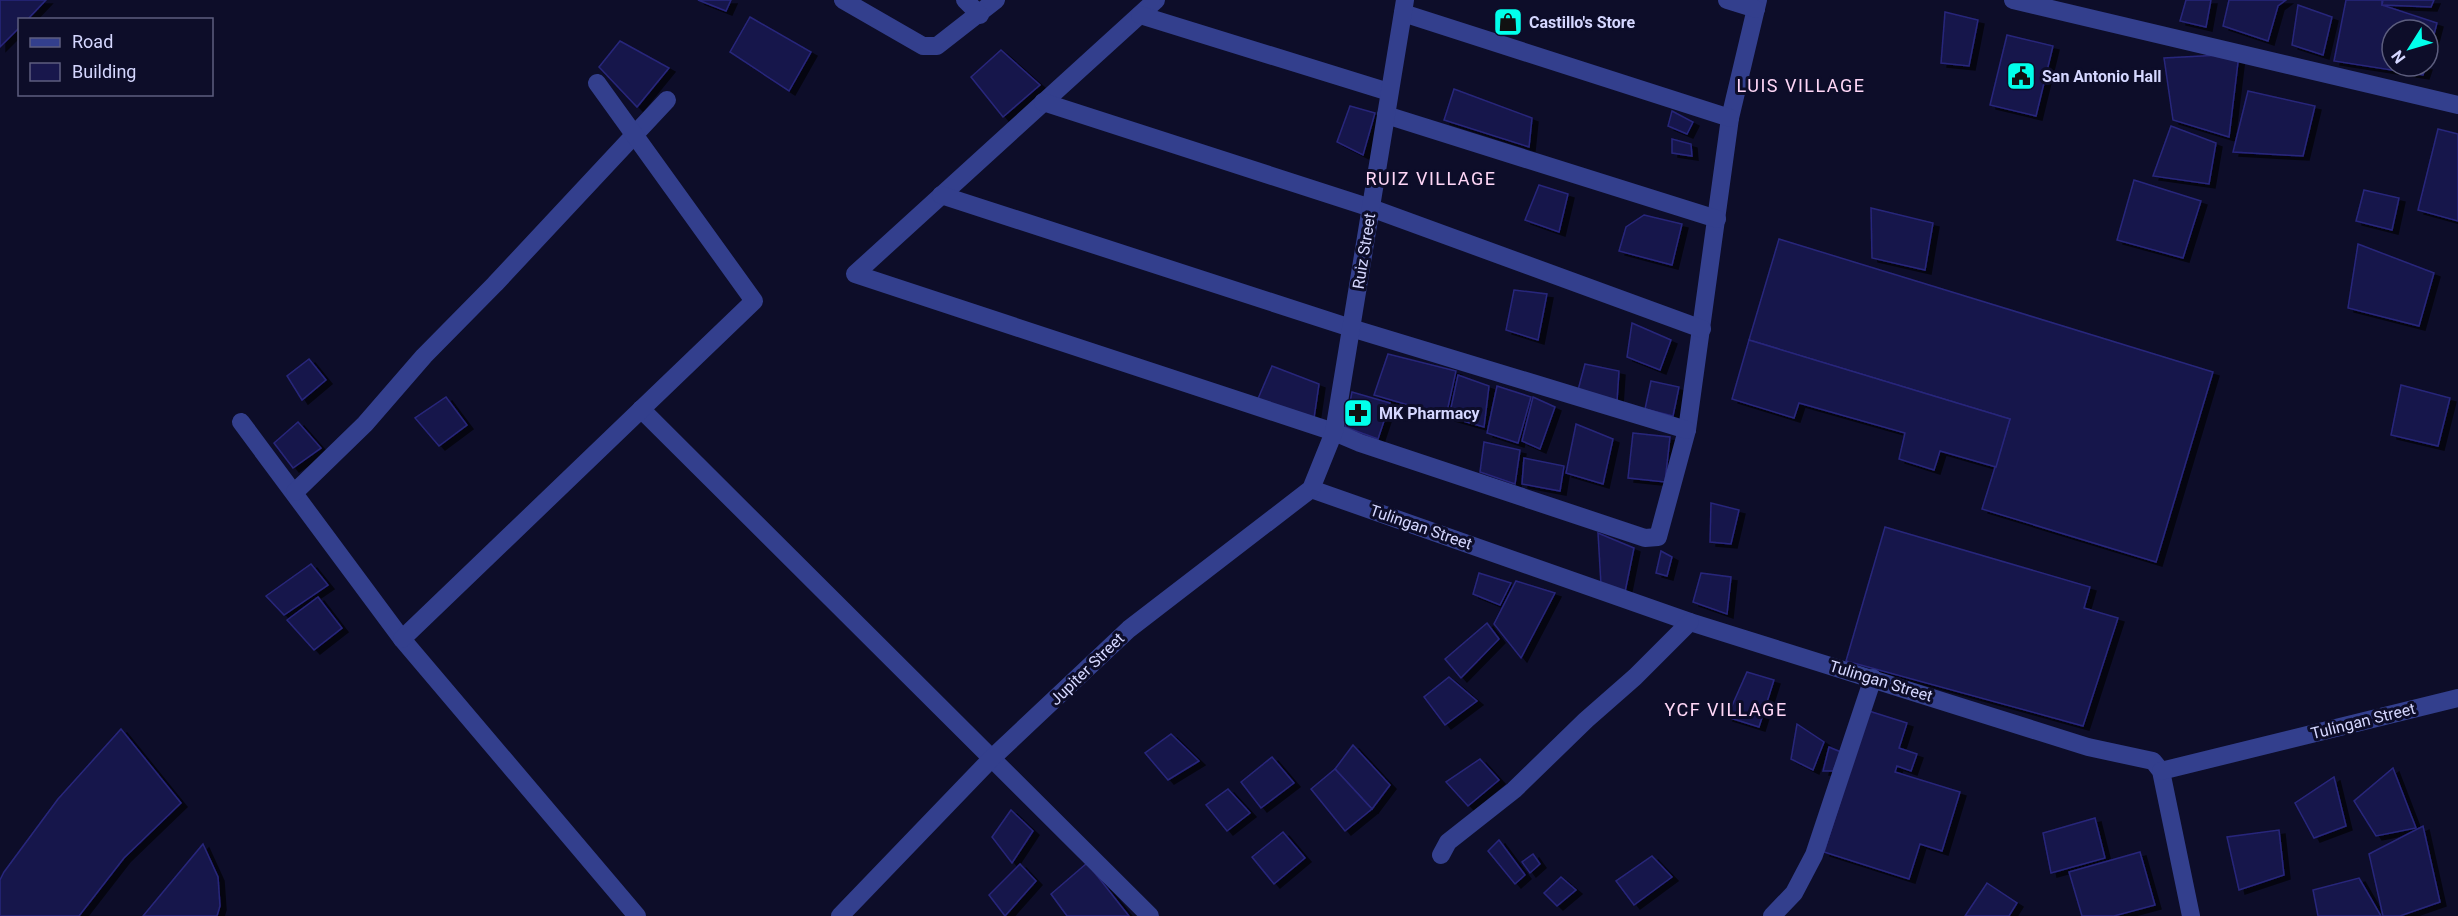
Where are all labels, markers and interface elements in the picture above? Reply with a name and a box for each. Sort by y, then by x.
shop icon: Castillo's Store [1492,6,1524,38]
place label: Castillo's Store [1529,13,1635,32]
legend [18,18,213,96]
north arrow [2380,18,2440,78]
text: Road [72,31,113,52]
text: N [2387,46,2409,67]
public building icon: San Antonio Hall [2005,60,2037,92]
text: Building [72,61,136,82]
place label: San Antonio Hall [2042,67,2162,86]
district label: LUIS VILLAGE [1737,75,1866,96]
district label: RUIZ VILLAGE [1366,168,1496,189]
street label: Ruiz Street [1349,212,1379,290]
pharmacy icon: MK Pharmacy [1342,397,1374,429]
place label: MK Pharmacy [1379,404,1481,423]
street label: Tulingan Street [1367,501,1475,553]
street label: Jupiter Street [1046,629,1128,709]
street label: Tulingan Street [1827,656,1935,706]
district label: YCF VILLAGE [1664,699,1788,720]
street label: Tulingan Street [2309,699,2417,743]

